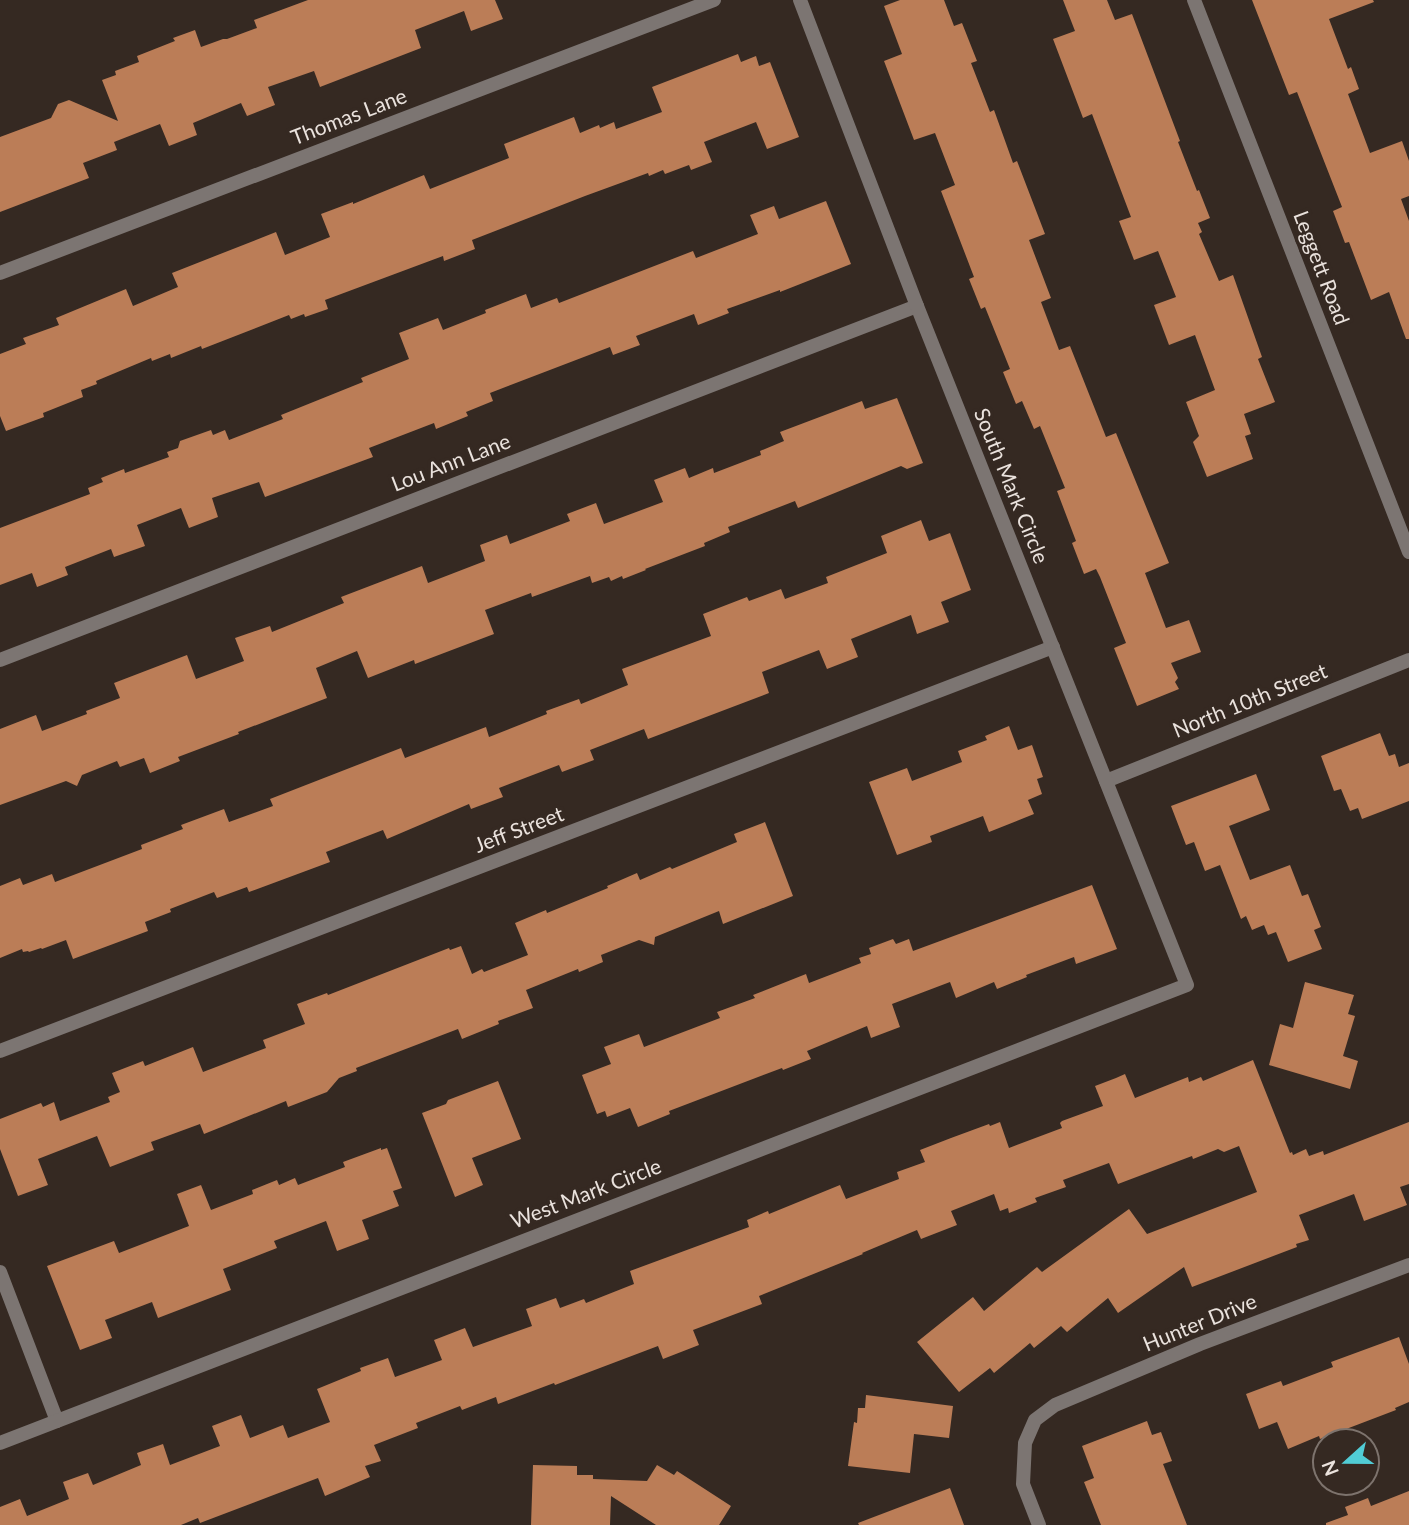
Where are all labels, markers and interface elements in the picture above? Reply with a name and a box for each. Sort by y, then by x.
street label: Thomas Lane [287,82,410,149]
street label: Leggett Road [1289,207,1356,328]
street label: South Mark Circle [970,404,1055,567]
street label: Lou Ann Lane [387,427,513,496]
street label: North 10th Street [1169,657,1331,742]
street label: Jeff Street [470,800,567,857]
street label: West Mark Circle [507,1152,664,1233]
street label: Hunter Drive [1139,1287,1260,1356]
north arrow [1311,1427,1381,1497]
text: N [1316,1457,1343,1479]

